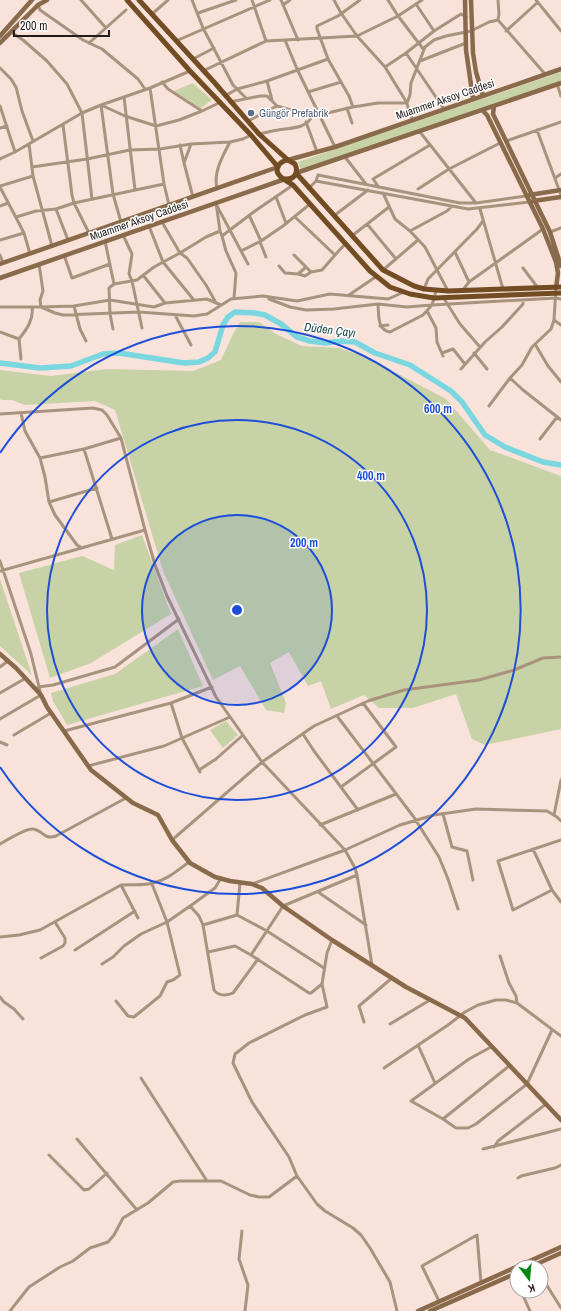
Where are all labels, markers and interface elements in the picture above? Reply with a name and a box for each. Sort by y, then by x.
scale bar [14,12,109,38]
text: 200 m [20,18,47,34]
street label: Muammer Aksoy Caddesi [394,76,496,122]
place label: Güngör Prefabrik [259,106,329,120]
marker: Güngör Prefabrik [246,108,256,118]
street label: Muammer Aksoy Caddesi [88,197,190,243]
water label: Düden Çayı [303,319,357,341]
text: 600 m [424,401,452,417]
text: 400 m [357,468,385,484]
text: 200 m [290,535,318,551]
centre of rings [230,603,244,617]
north arrow [509,1259,549,1299]
text: K [526,1281,537,1296]

